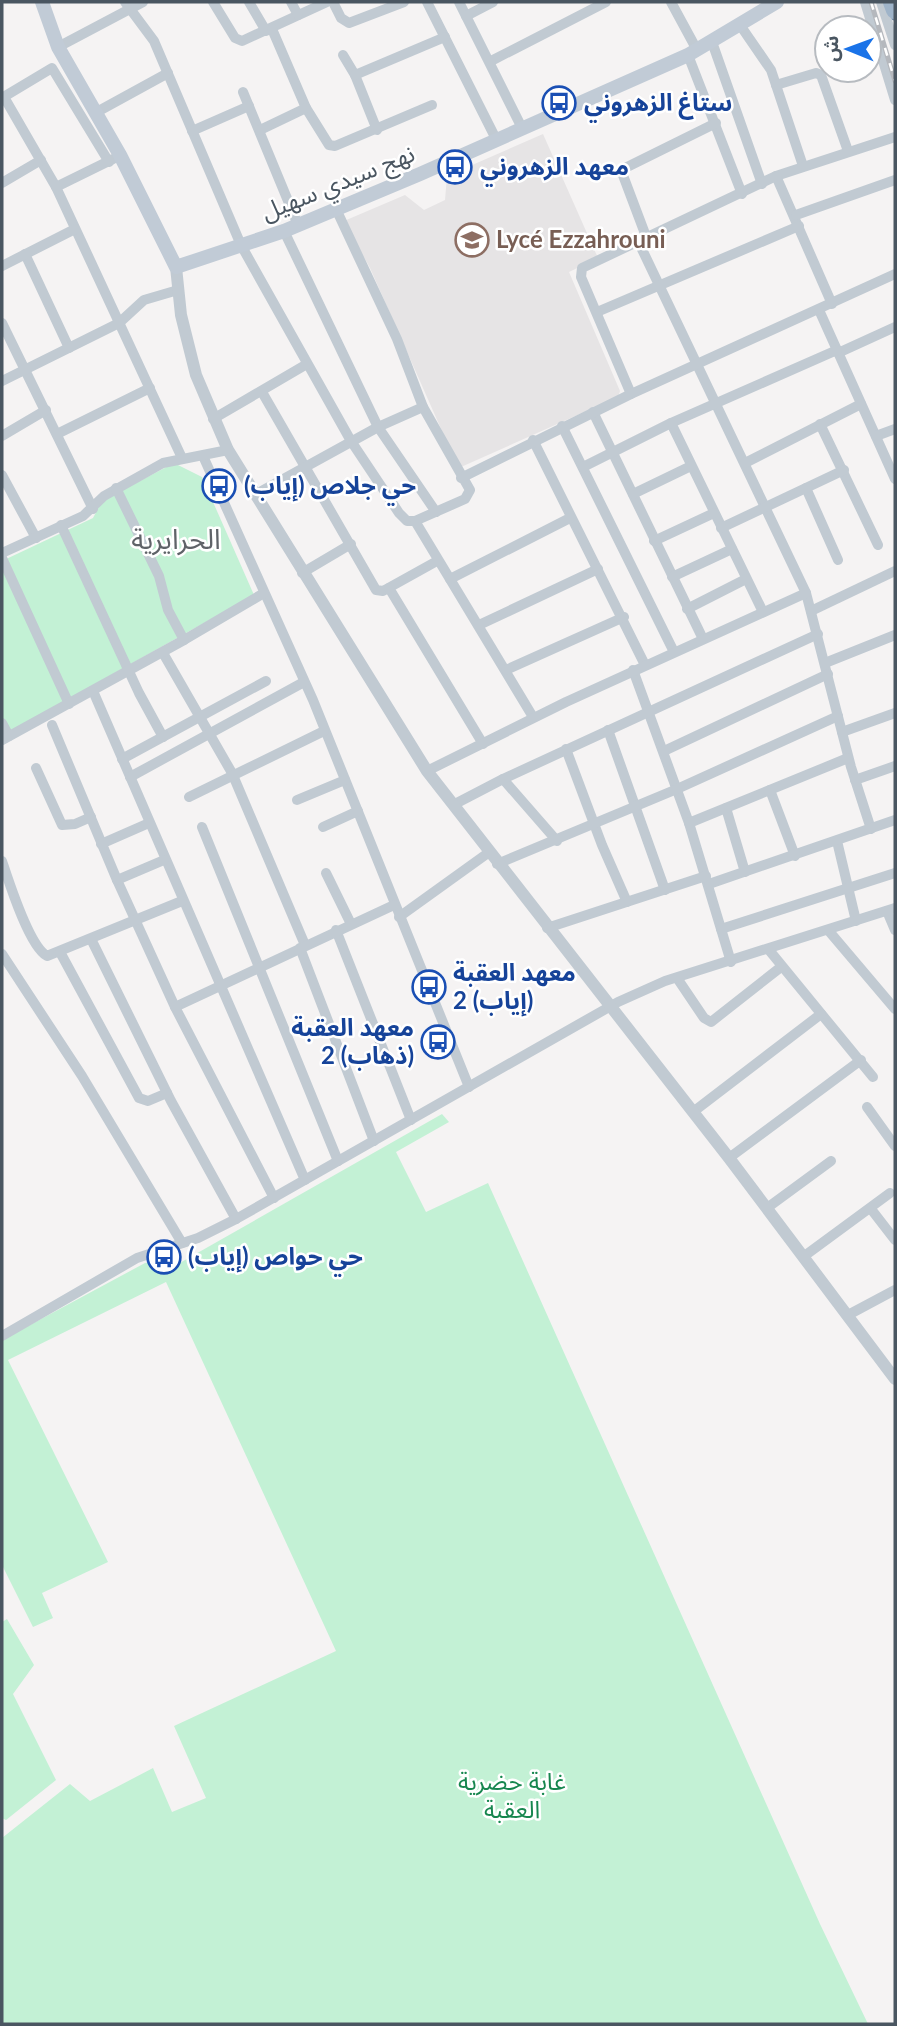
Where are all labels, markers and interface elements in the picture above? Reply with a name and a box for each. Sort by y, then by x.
north arrow [813,14,883,84]
text: ش [819,35,842,62]
bus stop icon: ستاغ الزهروني [540,84,578,122]
place label: ستاغ الزهروني [584,87,732,123]
street label: نهج سيدي سهيل [257,138,420,231]
bus stop icon: معهد الزهروني [436,148,474,186]
place label: معهد الزهروني [480,151,629,187]
school or university icon: Lycé Ezzahrouni [453,221,491,259]
place label: Lycé Ezzahrouni [496,224,666,253]
bus stop icon: حي جلاص (إياب) [200,467,238,505]
place label: حي جلاص (إياب) [244,470,416,506]
district label: الحرايرية [131,521,221,556]
place label: معهد العقبة 2 (إياب) [453,957,576,1017]
bus stop icon: معهد العقبة 2 (إياب) [410,968,448,1006]
place label: معهد العقبة 2 (ذهاب) [291,1012,414,1071]
bus stop icon: معهد العقبة 2 (ذهاب) [419,1023,457,1061]
bus stop icon: حي حواص (إياب) [145,1238,183,1276]
place label: حي حواص (إياب) [188,1241,363,1277]
park label: غابة حضرية العقبة [458,1766,566,1823]

